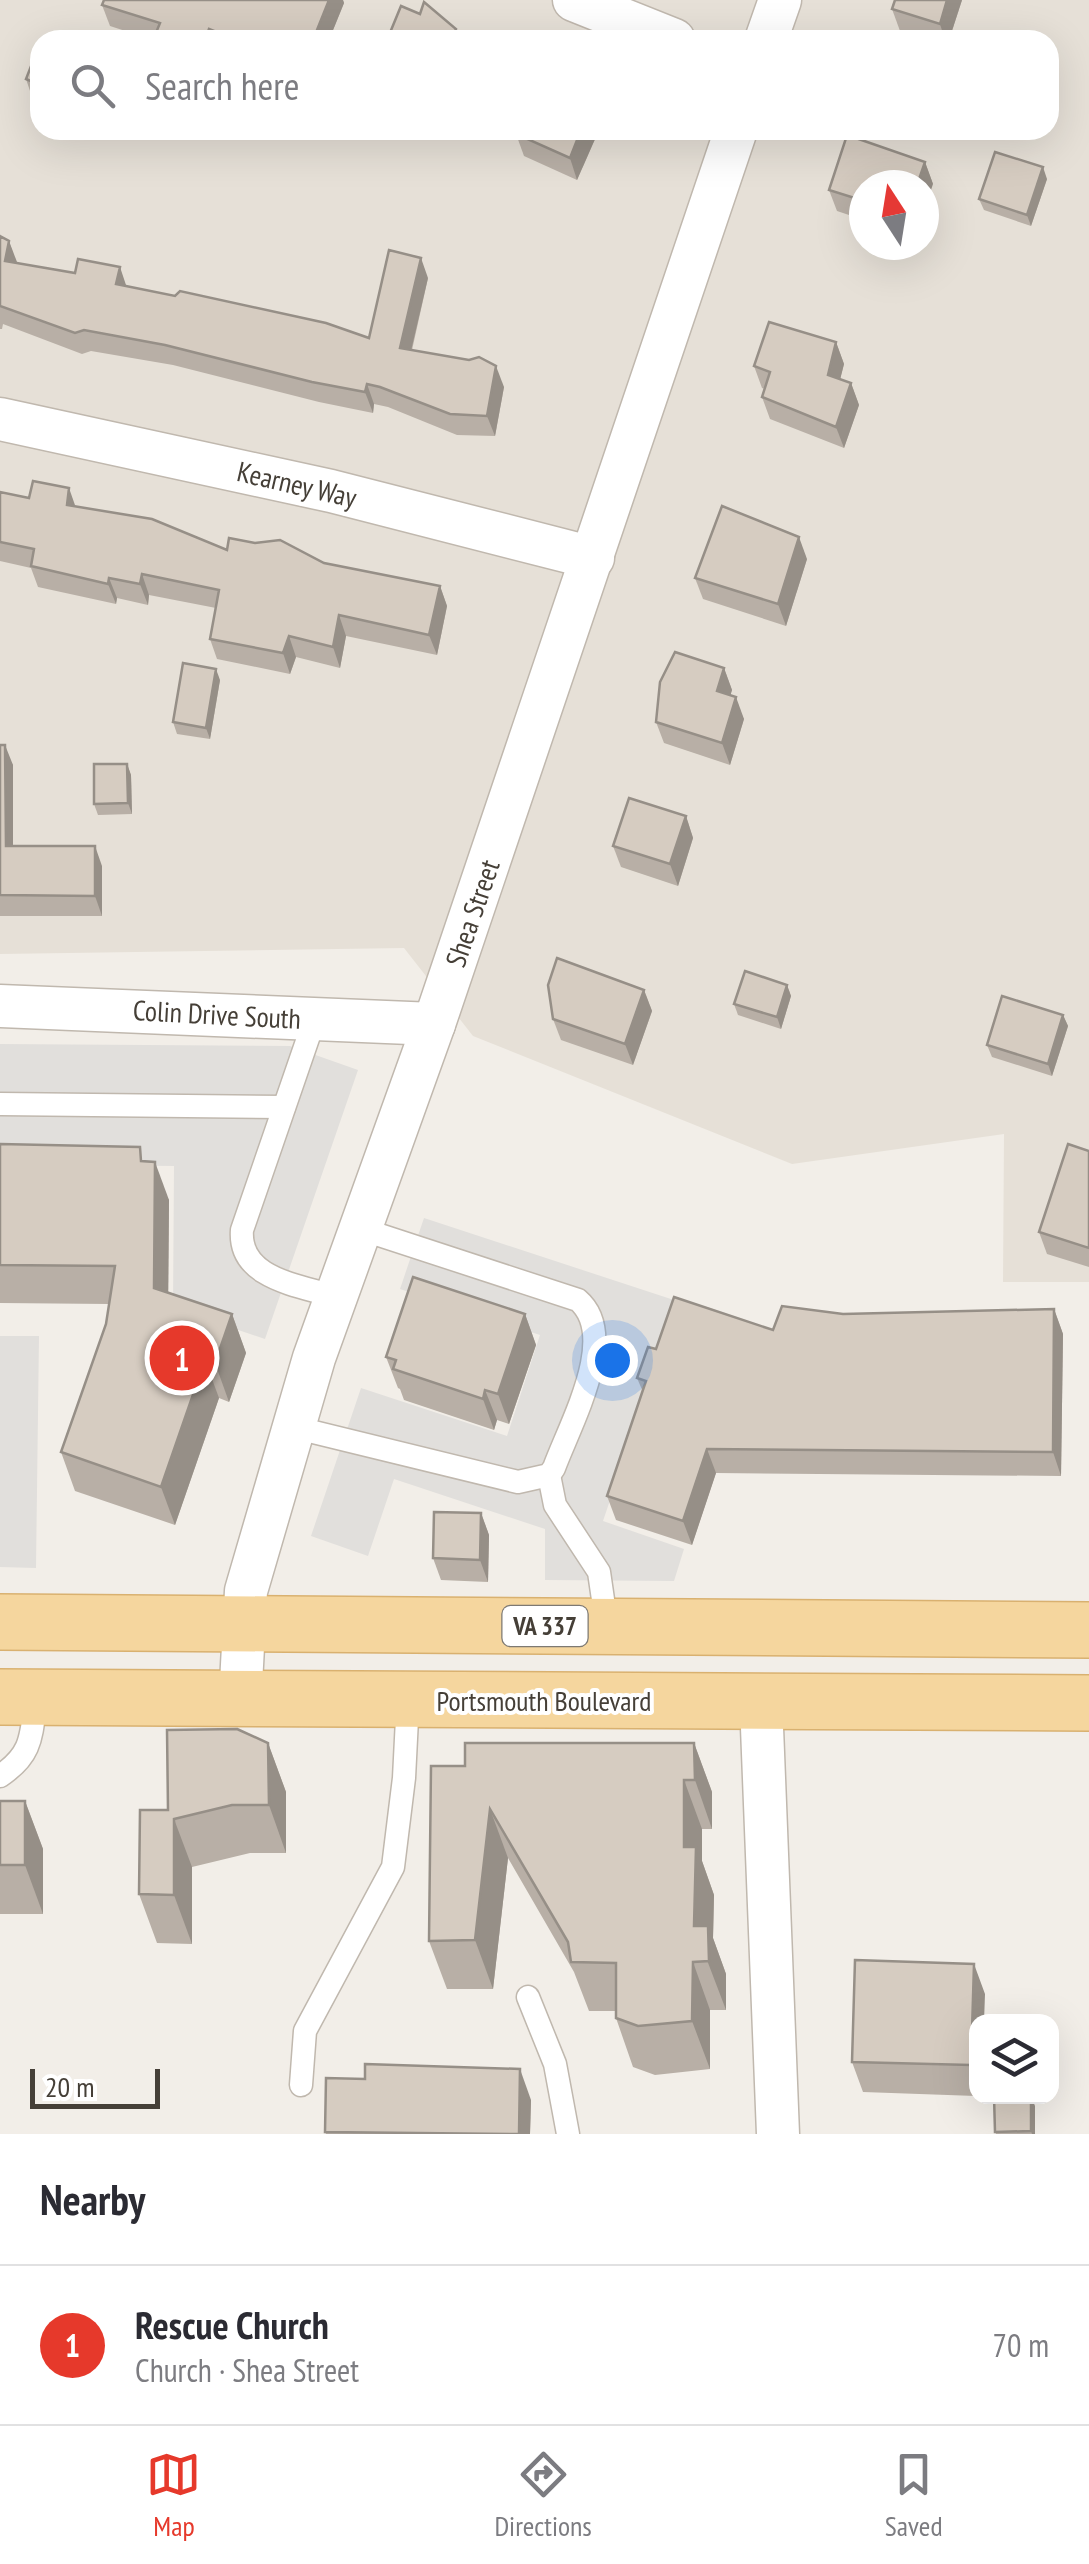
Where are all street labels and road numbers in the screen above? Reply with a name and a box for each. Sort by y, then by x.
street label: Kearney Way [234,452,361,516]
street label: Shea Street [436,854,508,971]
street label: Colin Drive South [132,991,302,1037]
road number: VA 337 [502,1606,588,1646]
street label: Portsmouth Boulevard [437,1682,651,1719]

